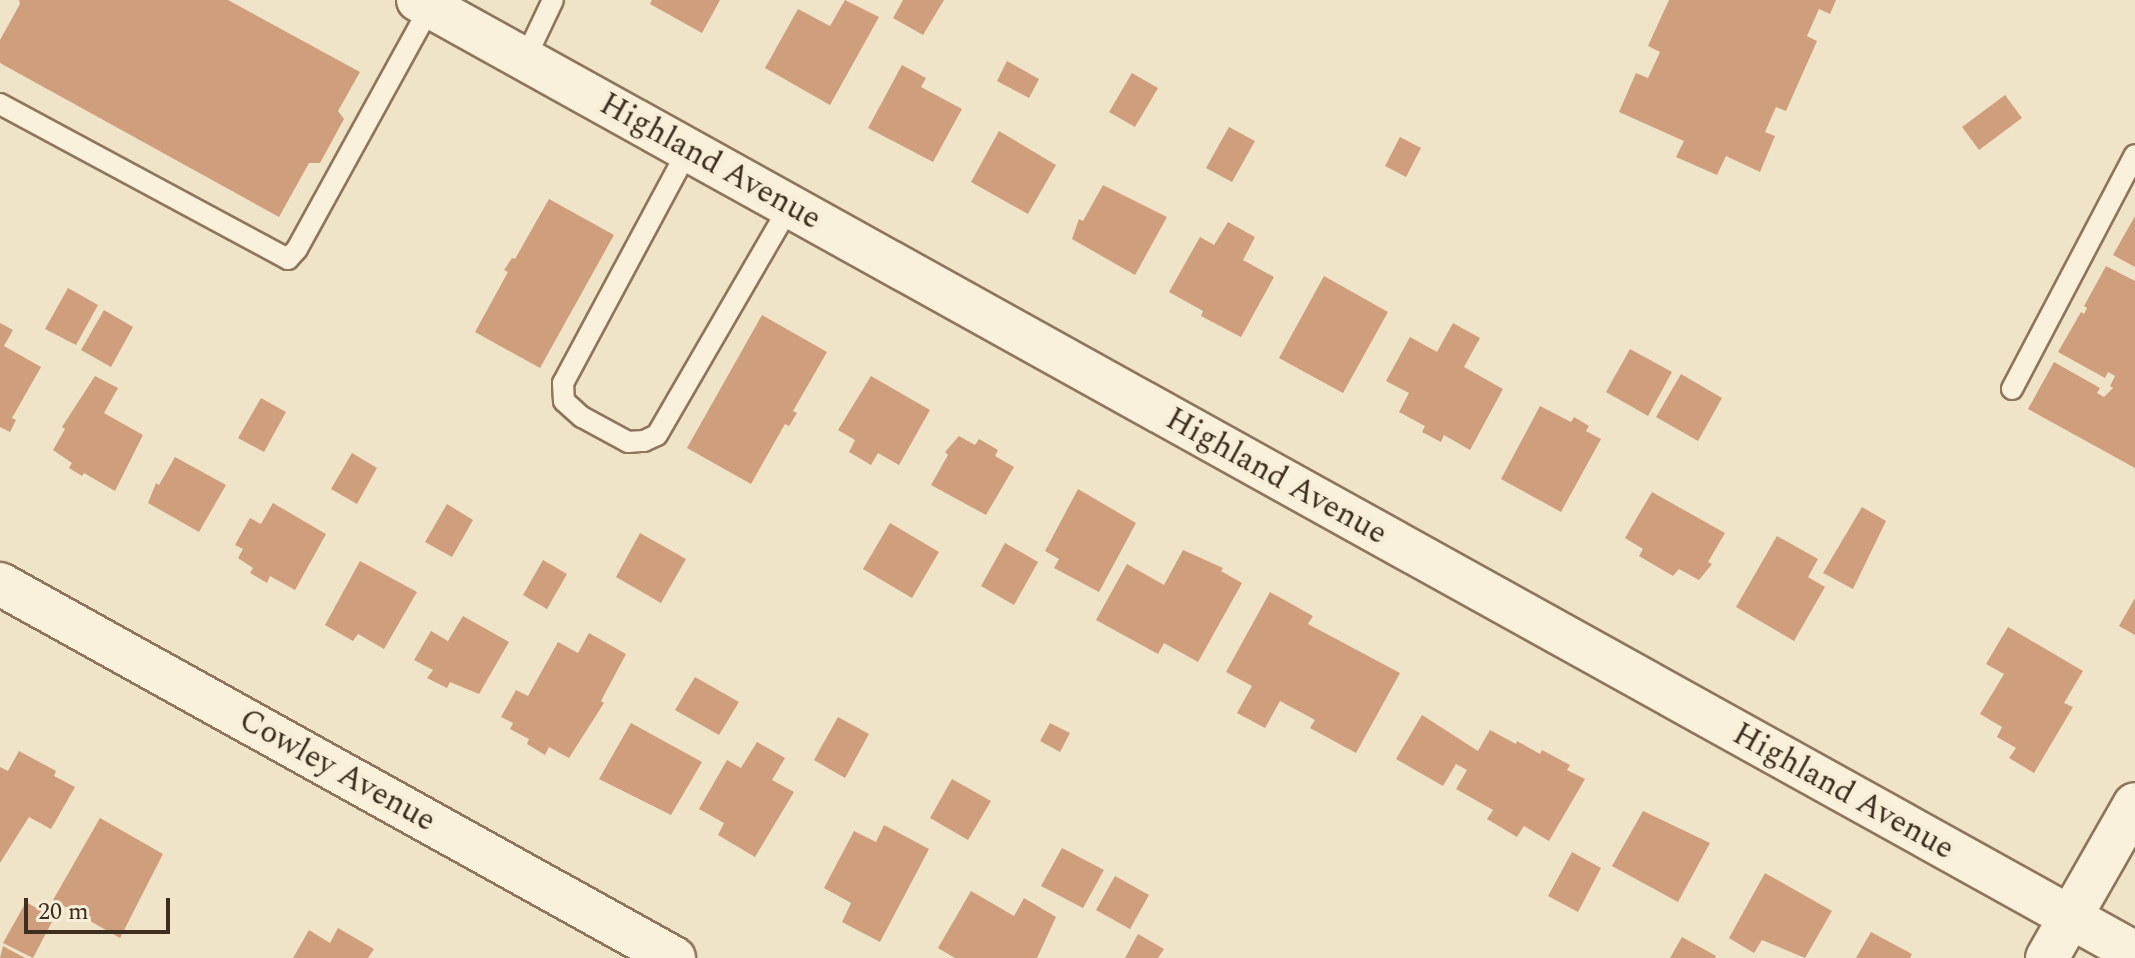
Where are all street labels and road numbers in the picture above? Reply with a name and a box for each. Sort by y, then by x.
street label: Highland Avenue [593,85,827,239]
street label: Highland Avenue [1159,400,1393,554]
street label: Cowley Avenue [232,701,442,841]
street label: Highland Avenue [1726,715,1960,869]

